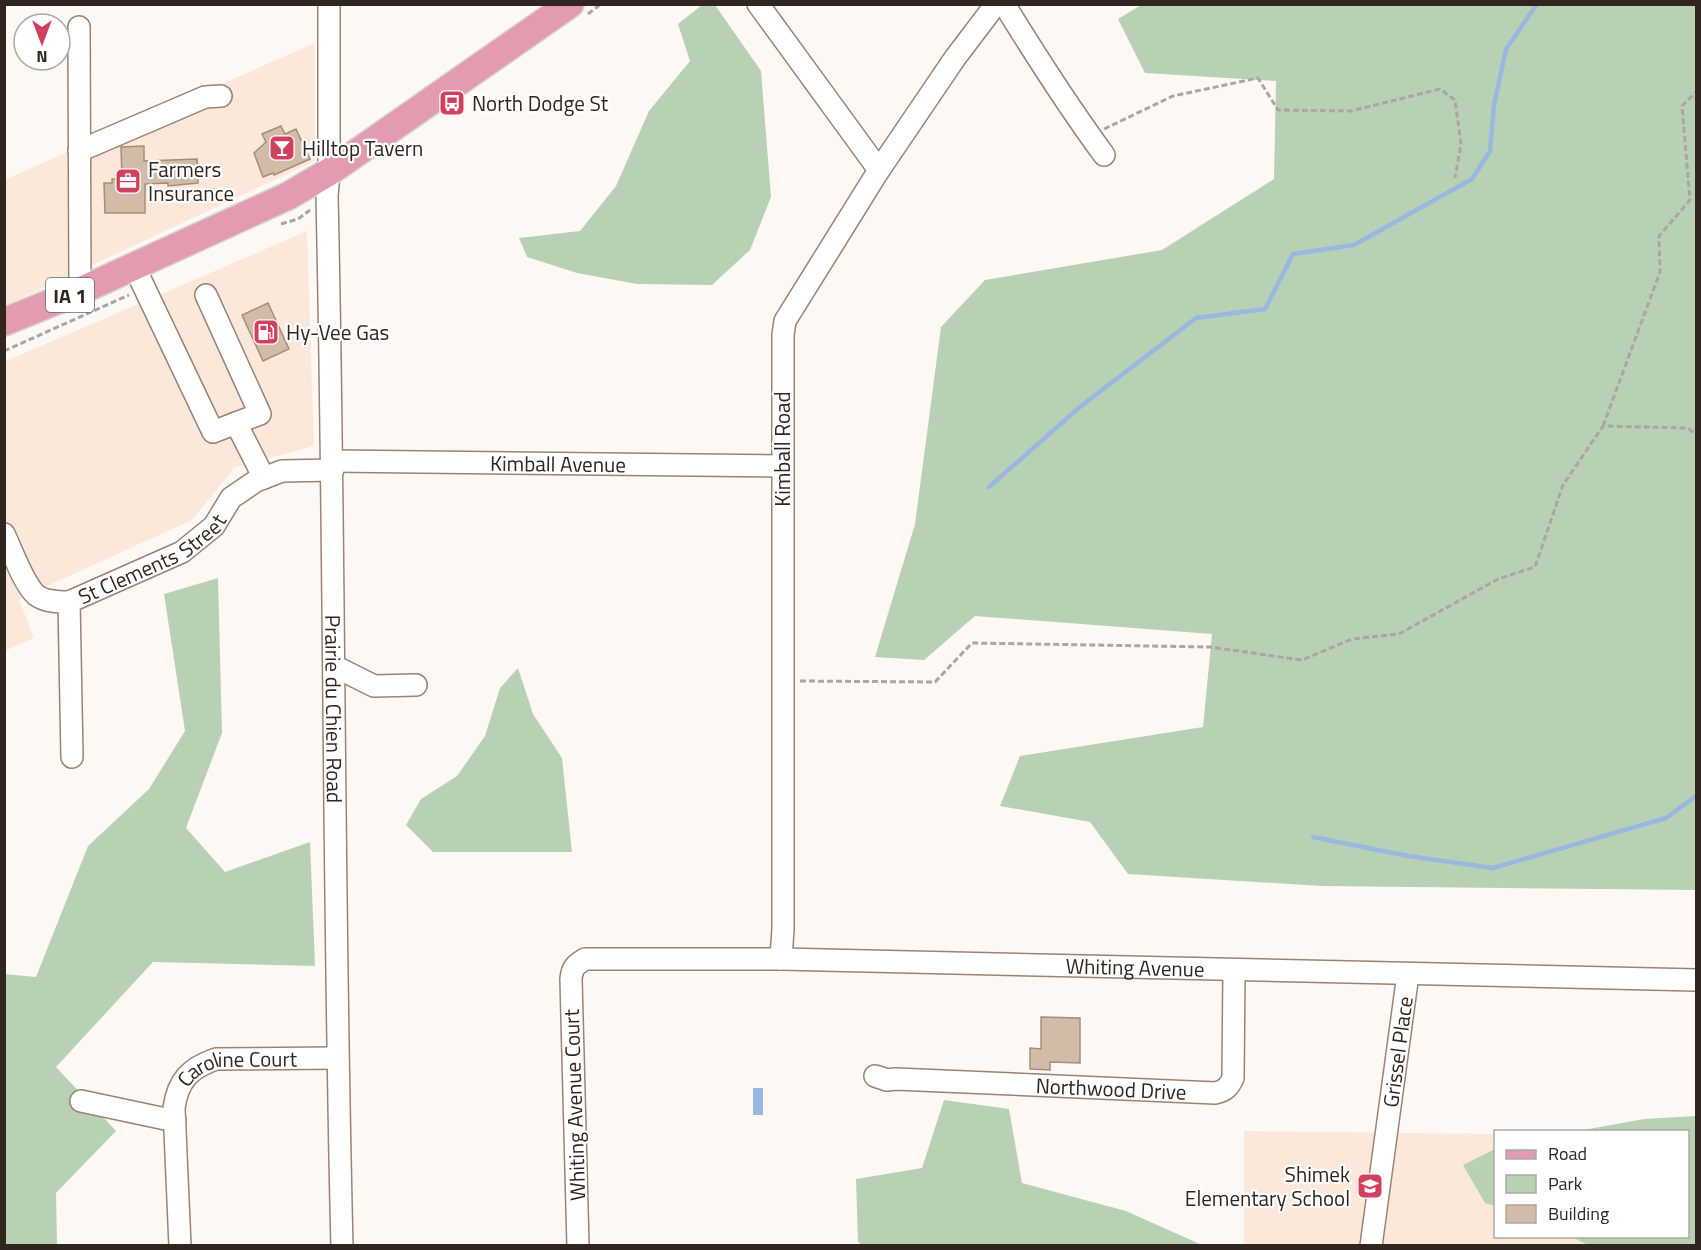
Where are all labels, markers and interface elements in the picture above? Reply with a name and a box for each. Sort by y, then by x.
north arrow [12,12,72,72]
text: N [36,45,48,69]
place label: North Dodge St [472,87,609,119]
bus stop icon: North Dodge St [437,88,467,118]
place label: Hilltop Tavern [302,132,423,164]
bar icon: Hilltop Tavern [267,133,297,163]
place label: Farmers Insurance [148,153,234,209]
office icon: Farmers Insurance [113,166,143,196]
road number: IA 1 [46,278,94,312]
place label: Hy-Vee Gas [286,316,389,348]
fuel station icon: Hy-Vee Gas [251,317,281,347]
street label: Kimball Road [766,391,798,507]
street label: Kimball Avenue [490,447,626,480]
street label: St Clements Street [73,507,234,612]
street label: Prairie du Chien Road [317,615,351,803]
street label: Whiting Avenue [1065,950,1205,985]
street label: Grissel Place [1374,994,1421,1109]
street label: Whiting Avenue Court [555,1008,593,1201]
street label: Caroline Court [169,1042,298,1093]
street label: Northwood Drive [1035,1069,1187,1108]
legend [1494,1130,1689,1238]
text: Road [1548,1140,1587,1167]
place label: Shimek Elementary School [1185,1158,1350,1214]
text: Park [1548,1170,1583,1197]
school or university icon: Shimek Elementary School [1355,1171,1385,1201]
text: Building [1548,1200,1609,1227]

